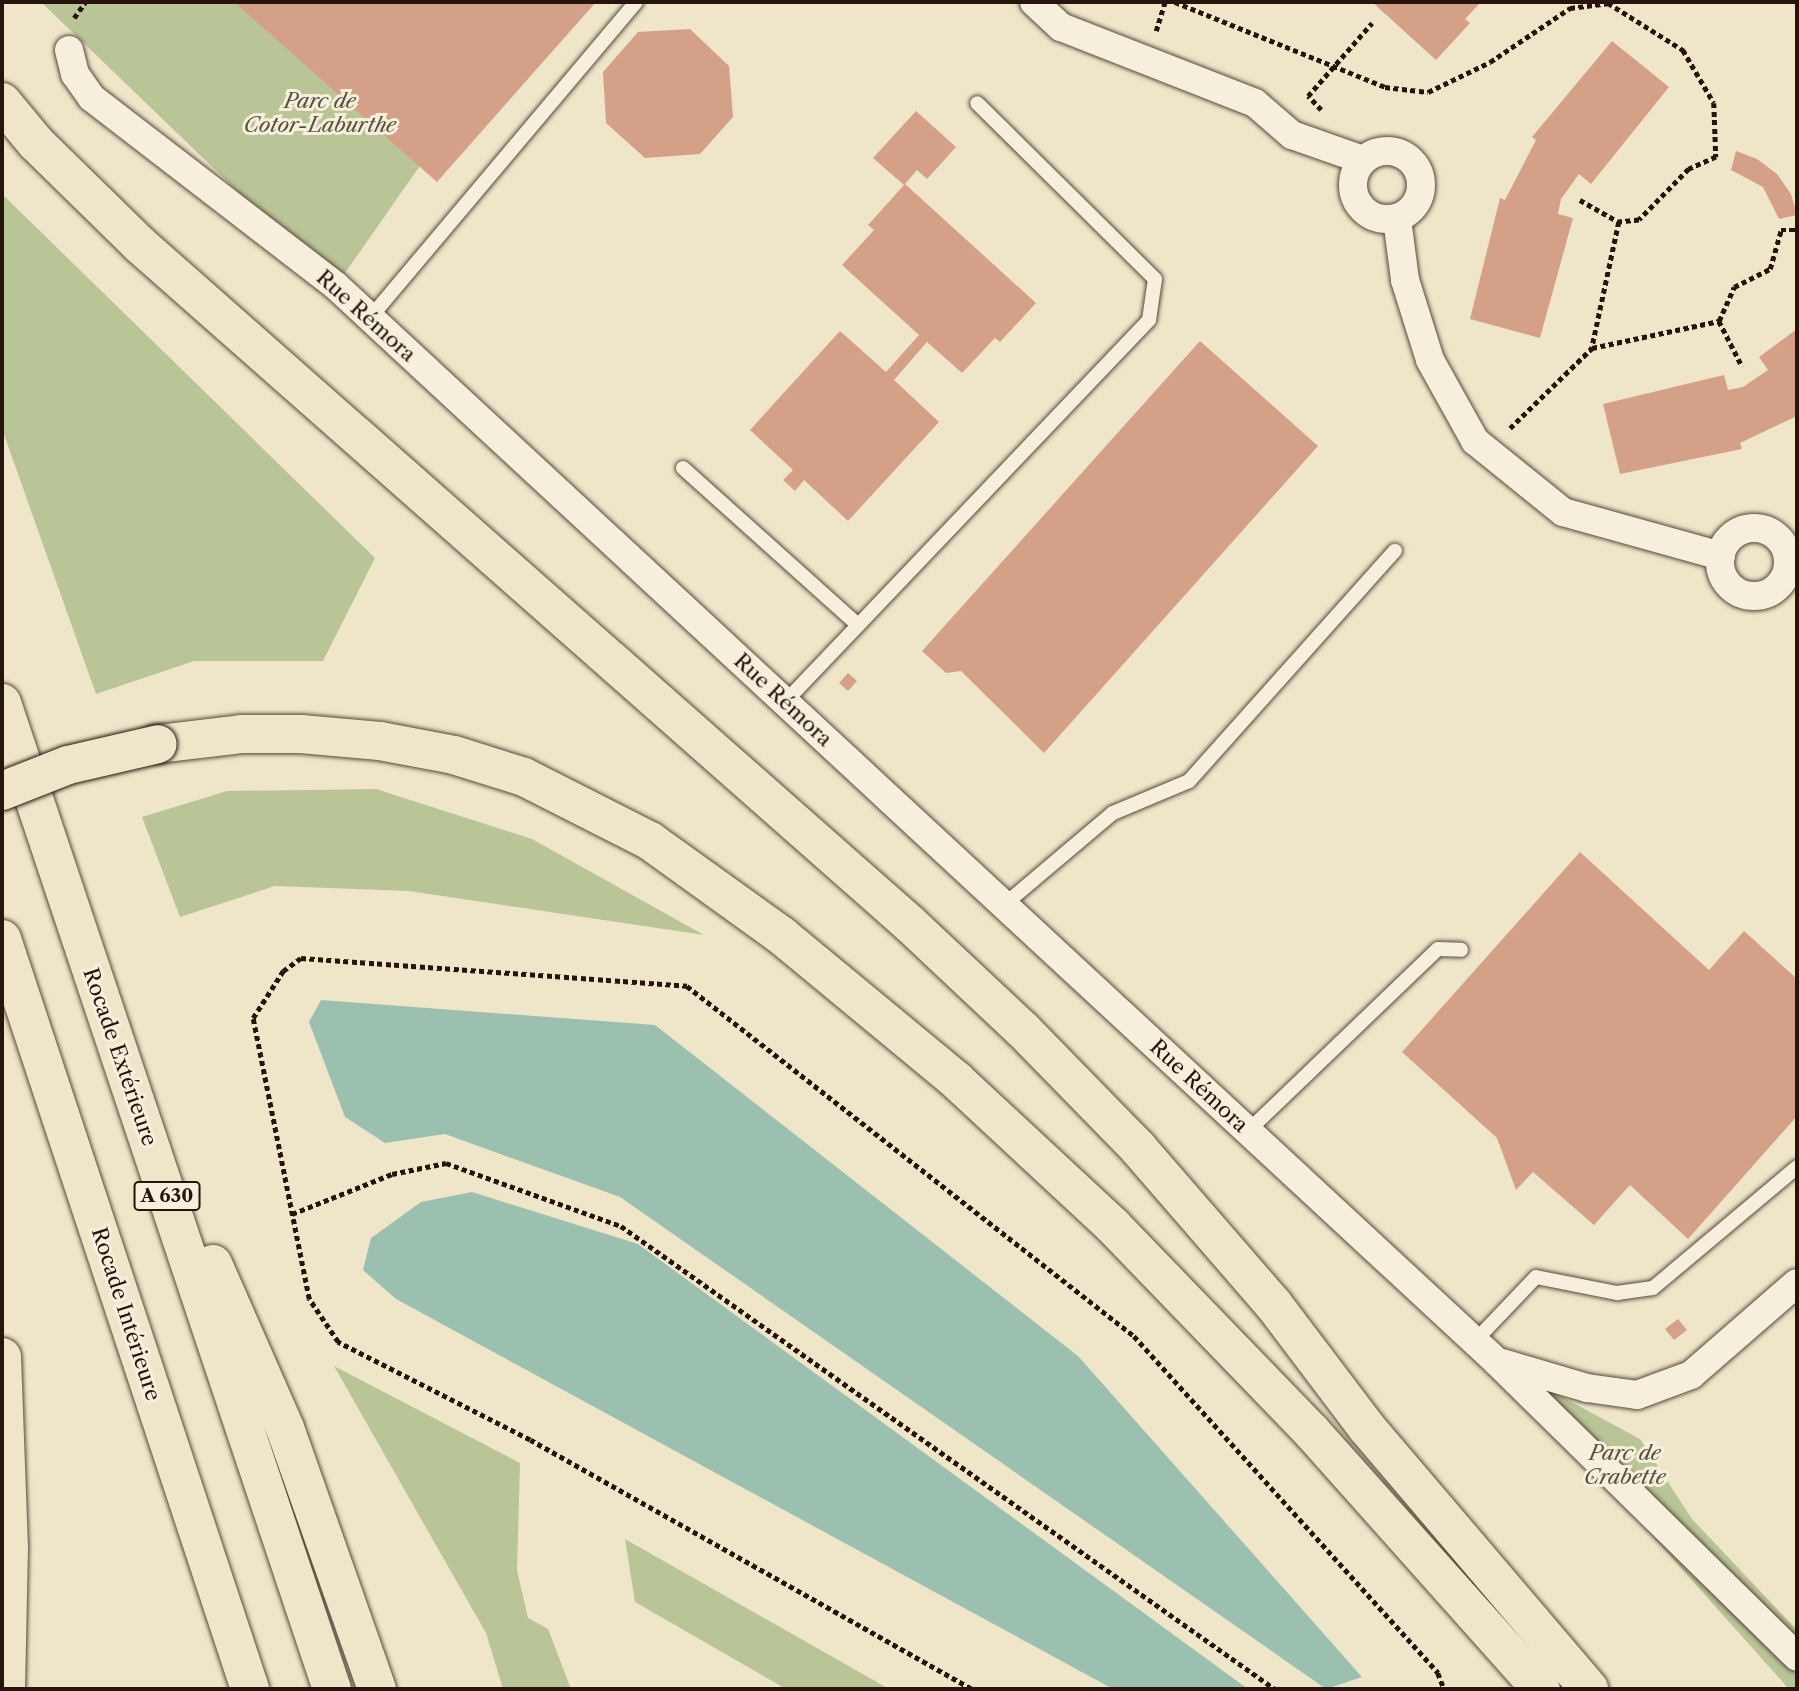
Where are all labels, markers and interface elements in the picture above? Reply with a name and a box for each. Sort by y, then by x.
park label: Parc de Cotor-Laburthe [244,88,396,138]
street label: Rue Rémora [311,265,421,367]
street label: Rue Rémora [729,648,837,752]
street label: Rocade Extérieure [78,965,162,1149]
street label: Rue Rémora [1145,1034,1253,1138]
road number: A 630 [132,1180,202,1212]
street label: Rocade Intérieure [86,1224,166,1404]
park label: Parc de Crabette [1584,1440,1666,1490]

